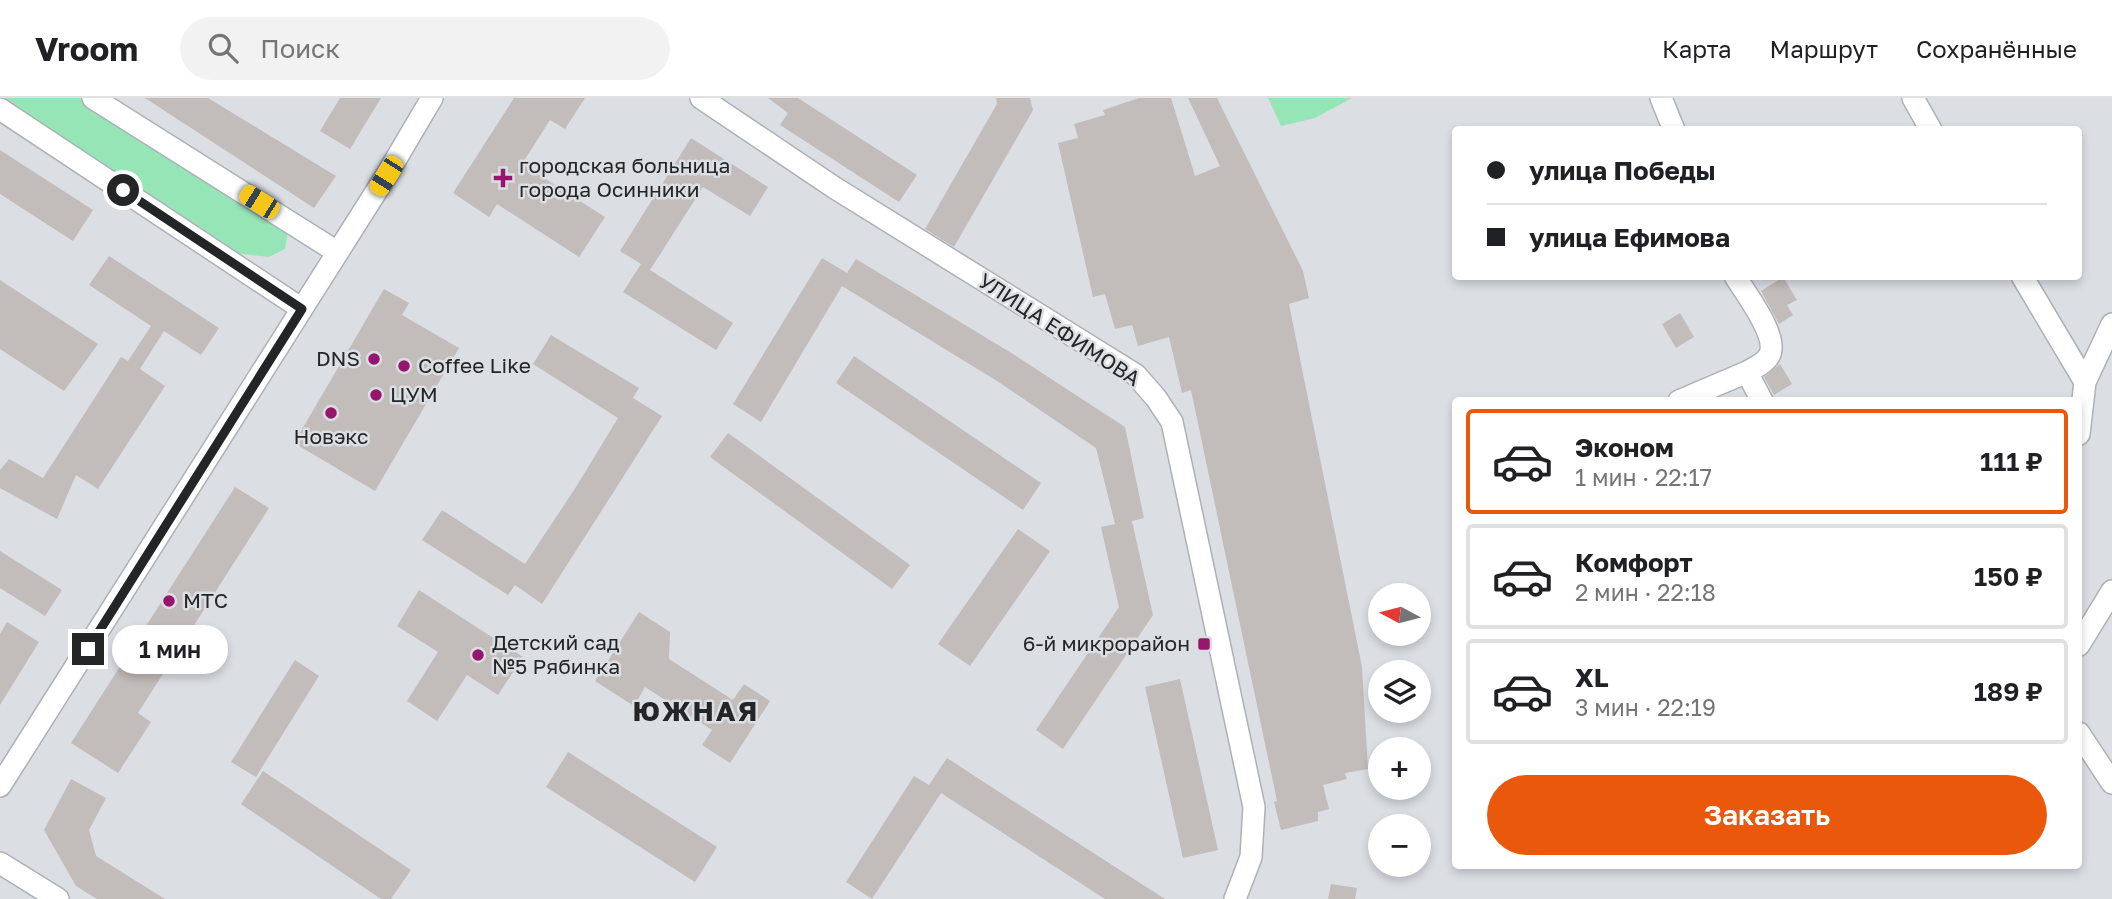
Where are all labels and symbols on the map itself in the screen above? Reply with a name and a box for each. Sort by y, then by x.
place label: городская больница города Осинники [519,152,730,202]
car [366,153,407,199]
marker: городская больница города Осинники [493,168,513,188]
route start [107,174,139,206]
car [236,182,283,222]
street label: УЛИЦА ЕФИМОВА [974,267,1145,391]
place label: DNS [316,345,360,371]
marker: DNS [366,351,382,367]
place label: Coffee Like [418,352,531,378]
marker: Coffee Like [396,358,412,374]
place label: ЦУМ [390,381,438,407]
marker: ЦУМ [368,387,384,403]
marker: Новэкс [323,405,339,421]
place label: Новэкс [294,423,368,449]
north arrow [1368,583,1432,646]
place label: МТС [183,587,228,613]
marker: МТС [161,593,177,609]
callout: 1 мин [112,624,228,674]
place label: Детский сад №5 Рябинка [492,629,620,679]
place label: 6-й микрорайон [1023,630,1190,656]
route end [72,633,104,665]
marker: 6-й микрорайон [1196,636,1212,652]
marker: Детский сад №5 Рябинка [470,647,486,663]
district label: ЮЖНАЯ [633,694,759,727]

